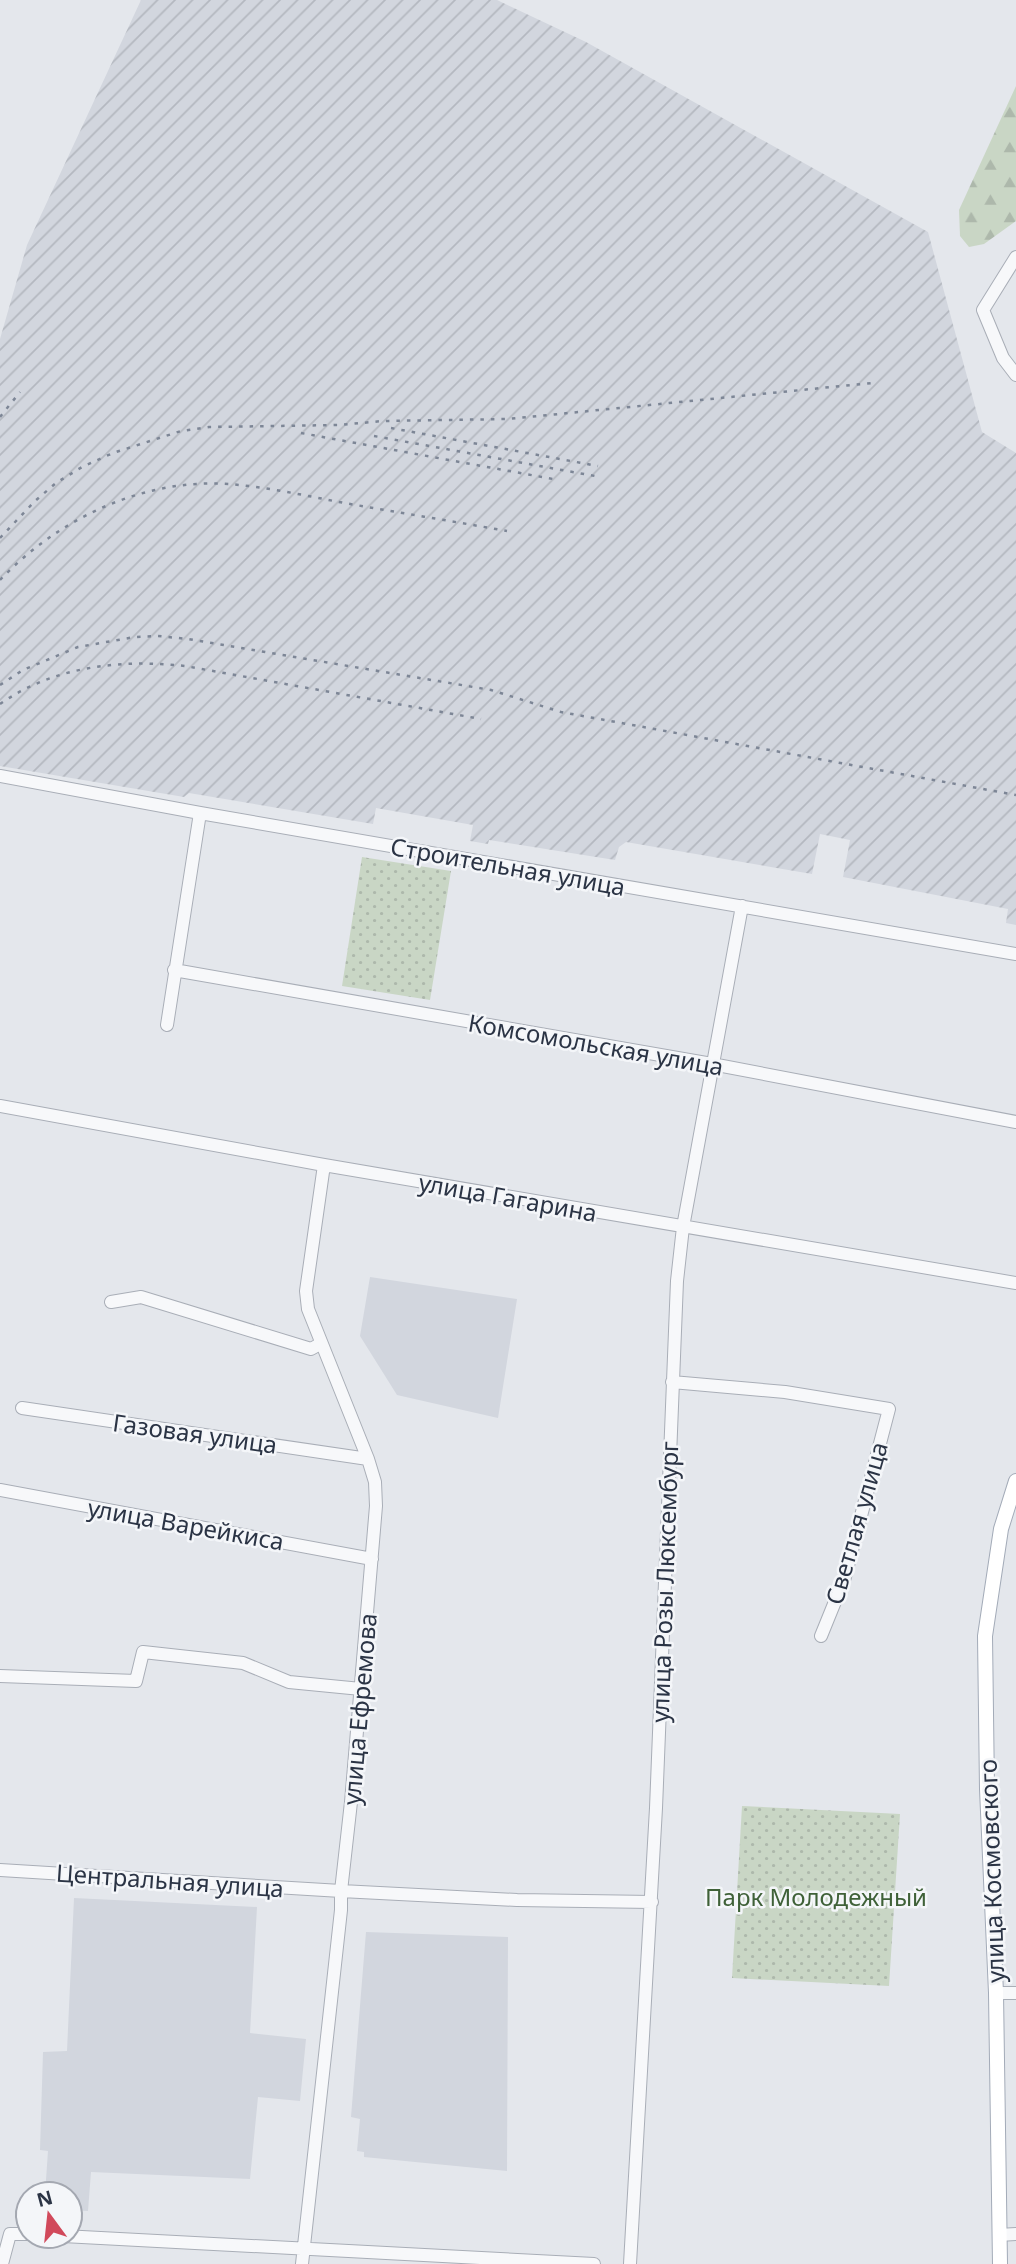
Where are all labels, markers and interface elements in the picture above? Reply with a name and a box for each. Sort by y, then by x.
street label: Строительная улица [388,829,628,903]
street label: Комсомольская улица [466,1005,726,1083]
street label: улица Гагарина [416,1165,600,1229]
street label: Газовая улица [111,1405,279,1461]
street label: Светлая улица [817,1438,895,1608]
street label: улица Розы Люксембург [643,1440,685,1723]
street label: улица Варейкиса [85,1490,287,1558]
street label: улица Ефремова [334,1612,384,1806]
street label: улица Космовского [971,1758,1011,1984]
street label: Центральная улица [55,1856,285,1904]
park label: Парк Молодежный [705,1880,927,1913]
north arrow [14,2180,84,2250]
text: N [34,2184,55,2213]

